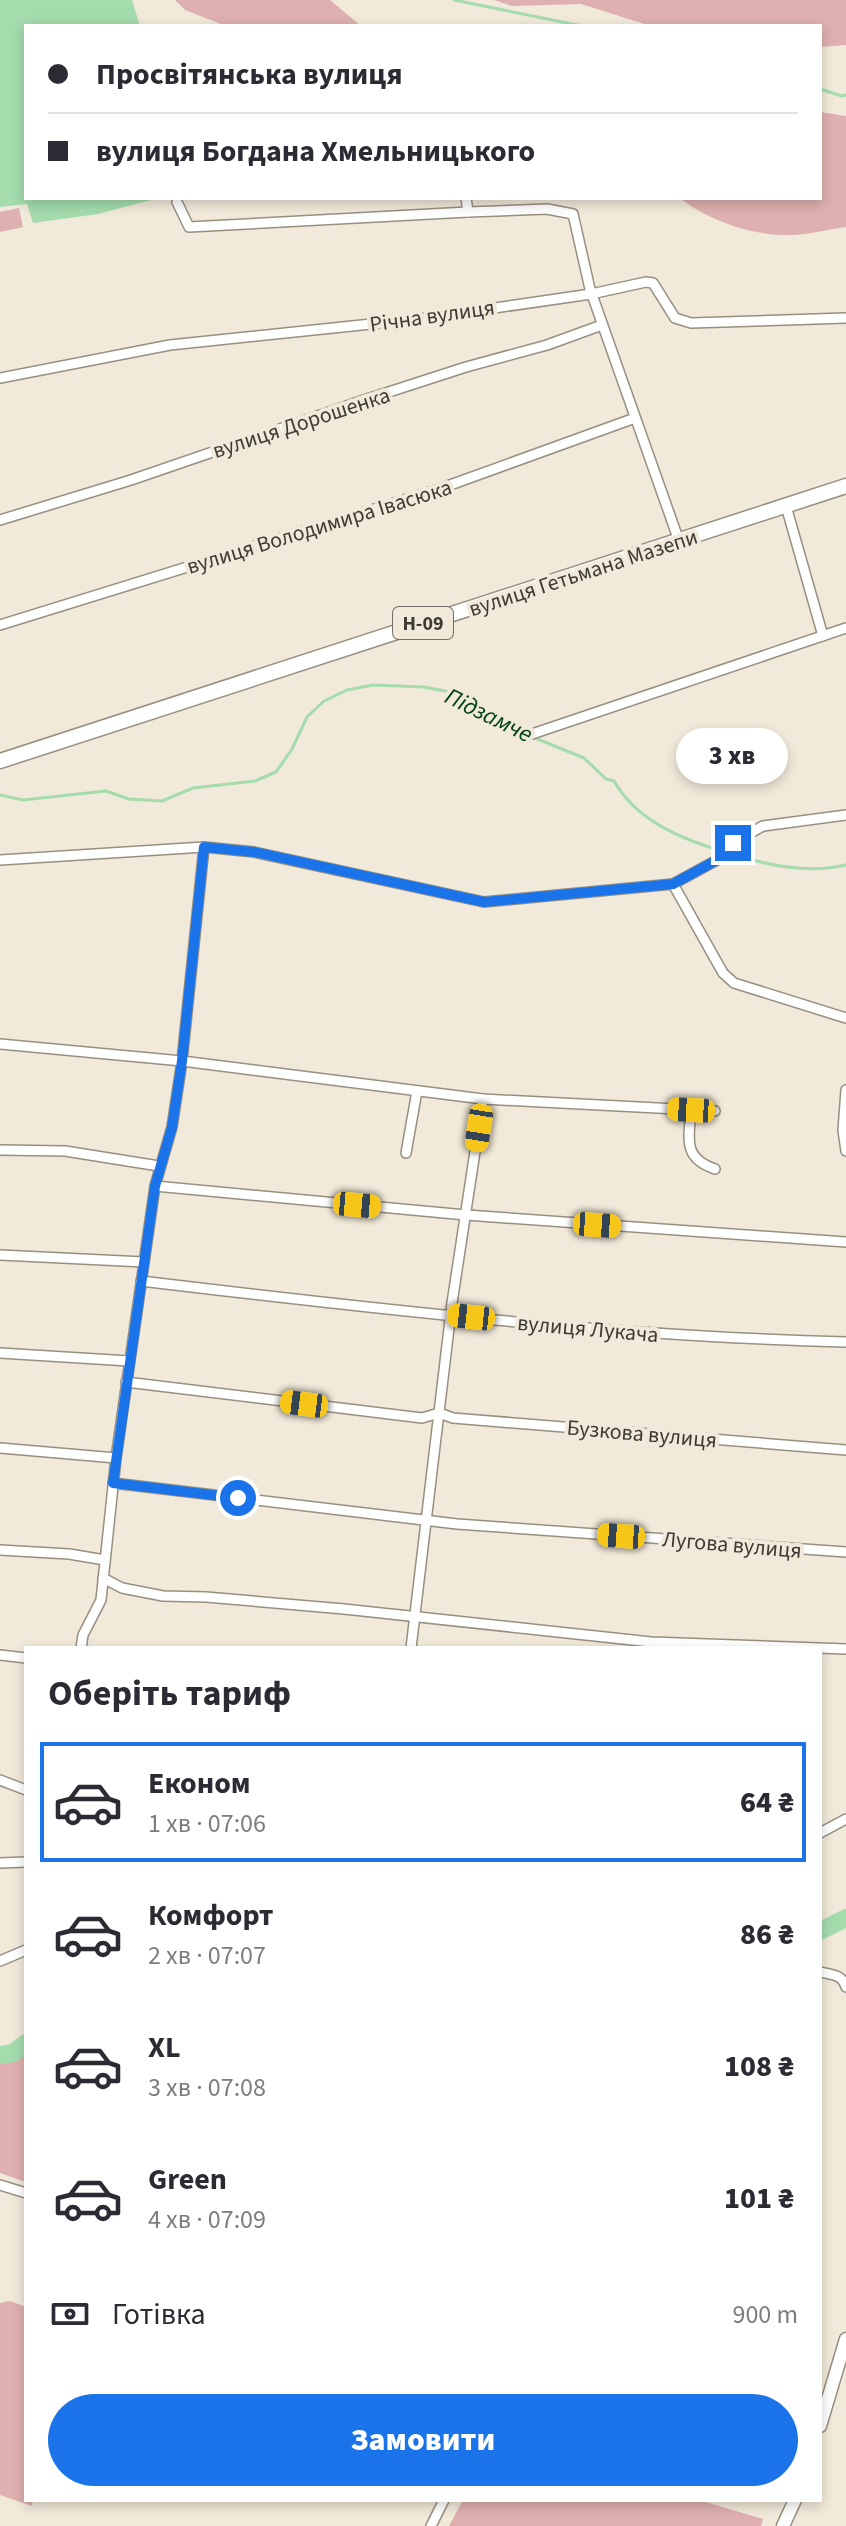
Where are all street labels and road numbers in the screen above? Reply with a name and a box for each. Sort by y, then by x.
street label: Річна вулиця [368,291,497,341]
street label: вулиця Дорошенка [208,379,394,467]
street label: вулиця Володимира Івасюка [183,471,456,583]
street label: вулиця Гетьмана Мазепи [465,521,702,625]
road number: Н-09 [393,607,453,639]
street label: вулиця Лукача [516,1307,660,1351]
street label: Бузкова вулиця [566,1411,718,1456]
street label: Лугова вулиця [661,1523,803,1567]

